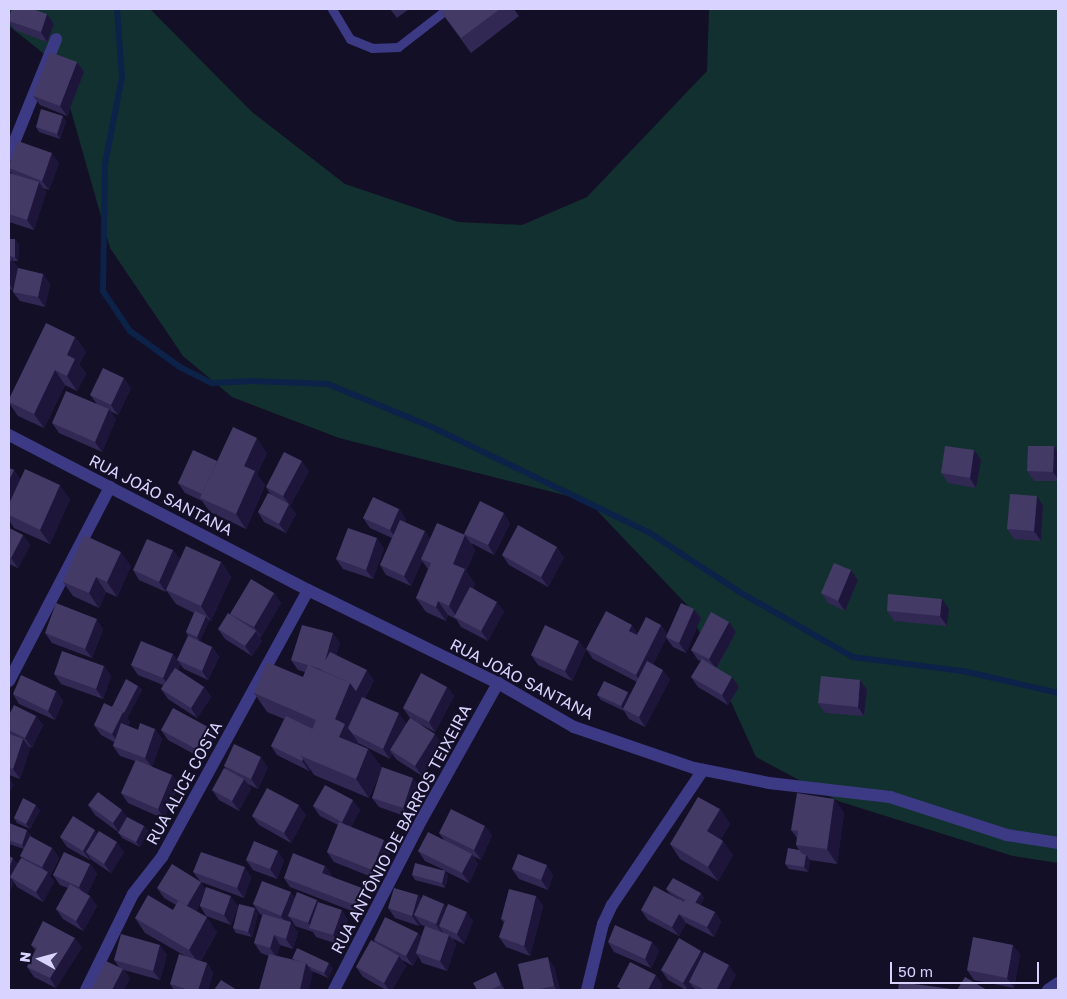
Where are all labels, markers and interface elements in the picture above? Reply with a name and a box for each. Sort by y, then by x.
street label: RUA JOÃO SANTANA [86,450,236,540]
street label: RUA JOÃO SANTANA [447,634,597,724]
street label: RUA ANTÔNIO DE BARROS TEIXEIRA [327,701,475,957]
street label: RUA ALICE COSTA [142,718,226,848]
north arrow [15,934,65,984]
text: N [16,951,34,963]
scale bar [892,952,1041,984]
text: 50 m [898,962,933,980]

